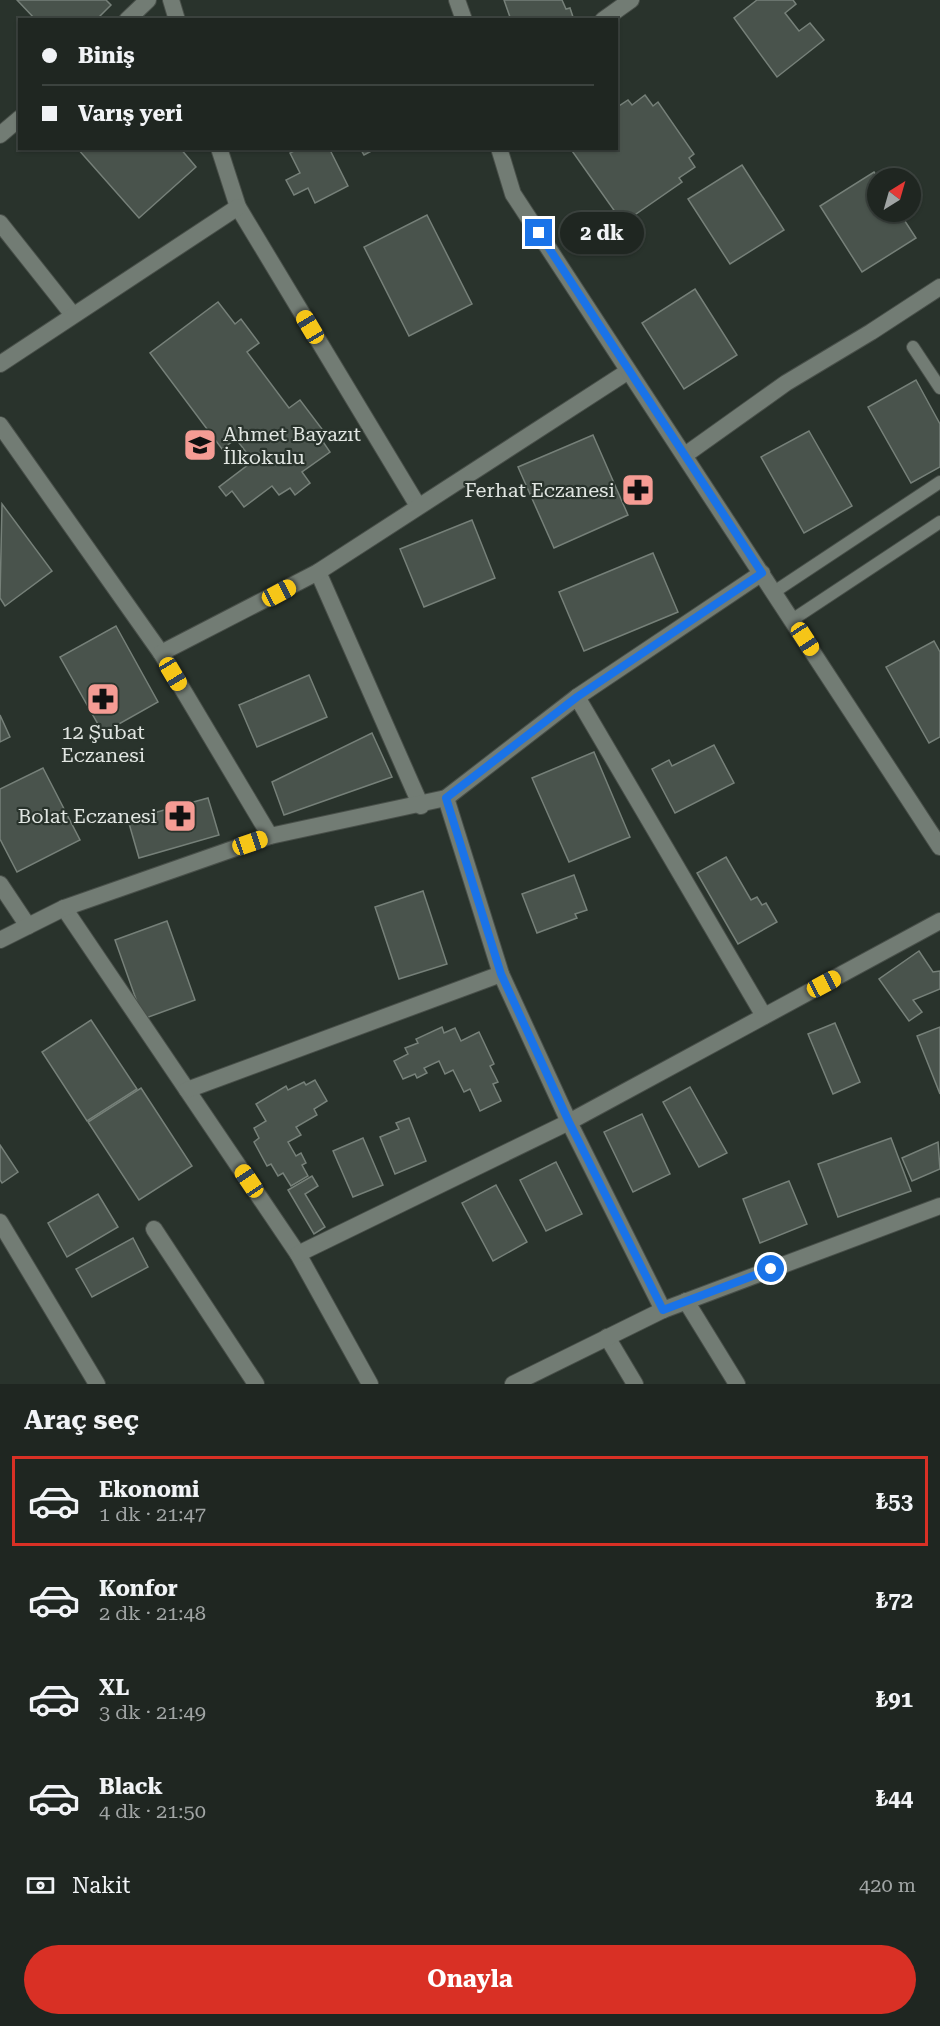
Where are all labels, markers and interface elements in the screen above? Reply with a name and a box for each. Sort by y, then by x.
text: Biniş [78,43,135,68]
text: Varış yeri [78,101,183,126]
north arrow [867,168,921,222]
map controls [867,168,921,222]
callout: 2 dk [560,212,644,254]
route end [525,219,552,246]
text: 2 dk [580,221,624,245]
car [293,307,327,347]
place label: Ahmet Bayazıt İlkokulu [223,422,362,469]
school or university icon: Ahmet Bayazıt İlkokulu [182,427,218,463]
pharmacy icon: Ferhat Eczanesi [620,472,656,508]
place label: Ferhat Eczanesi [465,478,615,502]
car [259,577,299,609]
car [788,619,822,659]
car [156,654,190,694]
pharmacy icon: 12 Şubat Eczanesi [85,681,121,717]
place label: 12 Şubat Eczanesi [61,720,145,767]
pharmacy icon: Bolat Eczanesi [162,798,198,834]
place label: Bolat Eczanesi [18,804,157,828]
car [230,829,270,857]
car [804,968,844,1000]
car [231,1161,267,1201]
route start [757,1255,784,1282]
text: Araç seç [24,1404,139,1436]
icon: car [27,1474,81,1528]
text: Ekonomi [99,1477,199,1502]
text: ₺53 [876,1489,913,1514]
text: 1 dk · 21:47 [99,1502,206,1526]
icon: car [27,1573,81,1627]
text: Konfor [99,1576,178,1601]
text: ₺72 [876,1588,913,1613]
text: 2 dk · 21:48 [99,1601,206,1625]
icon: car [27,1672,81,1726]
text: XL [99,1675,129,1700]
text: ₺91 [876,1687,913,1712]
text: 3 dk · 21:49 [99,1700,206,1724]
icon: car [27,1771,81,1825]
text: Black [99,1774,163,1799]
text: ₺44 [876,1786,913,1811]
text: 4 dk · 21:50 [99,1799,206,1823]
icon: cash [24,1869,57,1902]
text: Nakit [72,1873,130,1898]
text: 420 m [859,1873,916,1897]
button: Onayla [24,1945,916,2014]

